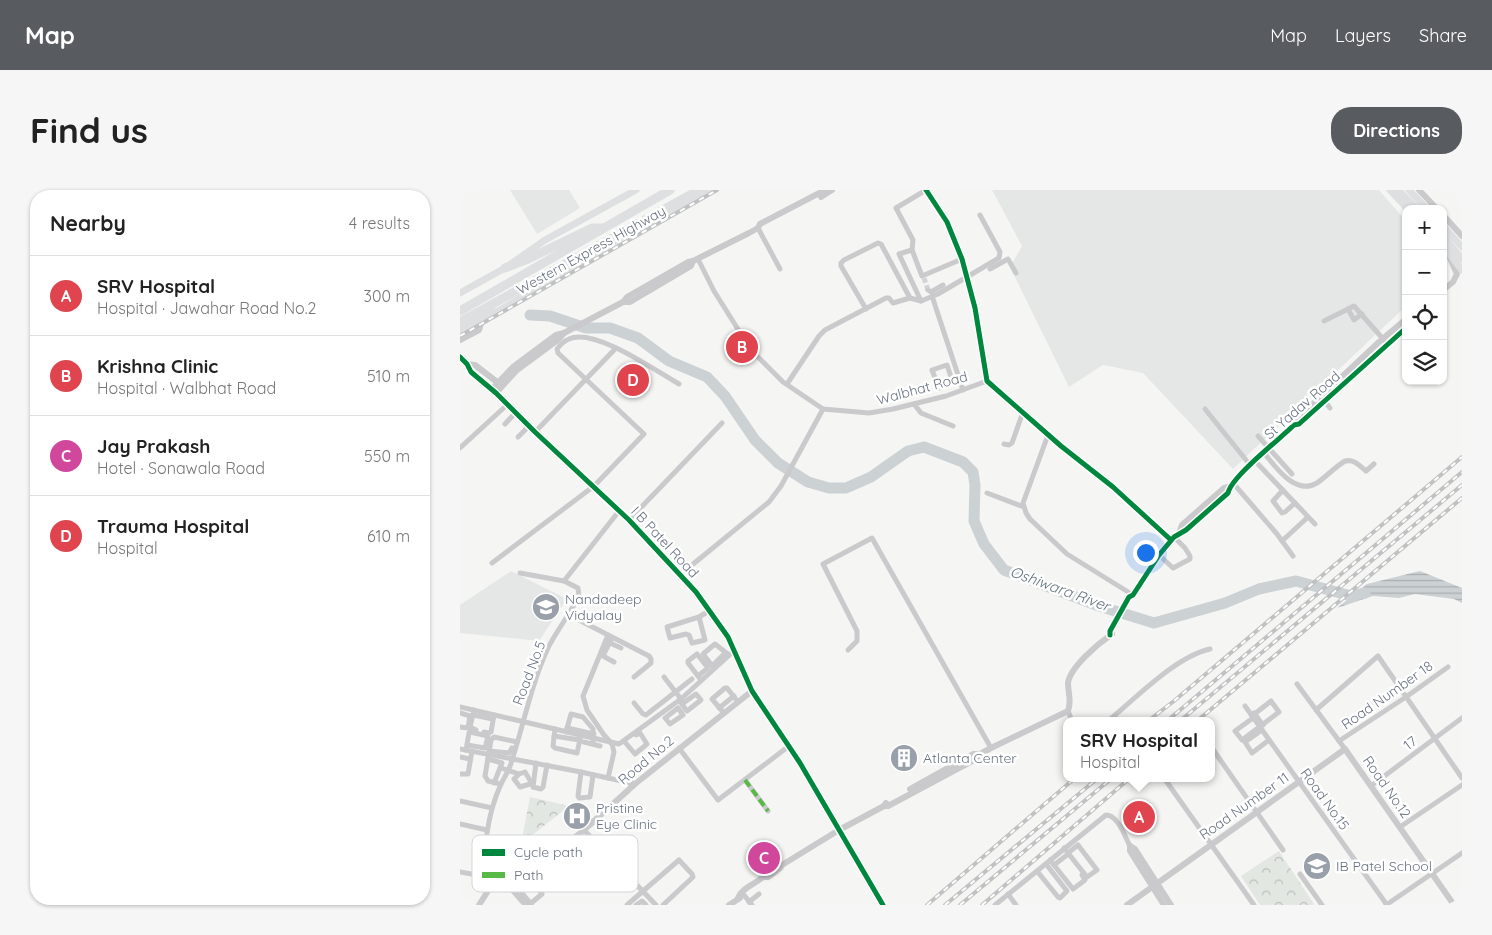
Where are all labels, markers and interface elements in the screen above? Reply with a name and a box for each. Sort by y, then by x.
text: Map [25,20,75,50]
text: Map [1270,24,1307,47]
text: Layers [1335,24,1391,47]
text: Share [1419,24,1467,47]
button: Directions [1331,107,1462,154]
text: Find us [30,108,148,152]
street label: Western Express Highway [513,201,669,299]
map controls [1402,205,1447,385]
button: + [1402,205,1447,250]
text: Nearby [50,210,126,236]
text: 4 results [349,213,410,233]
button: − [1402,250,1447,295]
text: SRV Hospital [97,274,215,298]
text: A [61,286,71,306]
text: 300 m [364,286,410,306]
button: locate [1402,295,1447,340]
text: Hospital · Jawahar Road No.2 [97,298,316,318]
pin: B [726,328,758,366]
button: layers [1402,340,1447,385]
text: Krishna Clinic [97,354,218,378]
pin: D [617,361,649,399]
text: B [61,366,71,386]
text: 510 m [367,366,410,386]
street label: Walbhat Road [875,367,969,409]
street label: St Yadav Road [1260,367,1344,443]
text: Hospital · Walbhat Road [97,378,276,398]
text: Jay Prakash [97,434,210,458]
text: C [61,446,71,466]
text: 550 m [364,446,410,466]
text: Hotel · Sonawala Road [97,458,265,478]
street label: I B Patel Road [627,502,703,582]
text: Trauma Hospital [97,514,249,538]
text: D [60,526,72,546]
text: 610 m [367,526,410,546]
text: Hospital [97,538,158,558]
your location [1133,540,1159,566]
water label: Oshiwara River [1008,562,1115,616]
place label: Nandadeep Vidyalay [565,590,642,624]
school or university icon: Nandadeep Vidyalay [531,592,561,622]
street label: Road No.5 [509,638,549,708]
street label: Road Number 18 [1338,657,1436,733]
popup [1063,717,1215,782]
text: SRV Hospital [1080,728,1198,752]
street label: Road No.2 [614,731,678,789]
street label: 17 [1400,732,1420,754]
building icon: Atlanta Center [889,743,919,773]
place label: Atlanta Center [923,749,1017,767]
text: Hospital [1080,752,1140,772]
street label: Road No.12 [1359,752,1415,822]
street label: Road No.15 [1297,765,1353,833]
street label: Road Number 11 [1196,768,1292,844]
pin: A [1123,798,1155,836]
place label: Pristine Eye Clinic [596,799,657,833]
hospital icon: Pristine Eye Clinic [562,801,592,831]
legend [472,835,638,892]
pin: C [748,839,780,877]
text: Cycle path [514,843,583,861]
school or university icon: IB Patel School [1302,851,1332,881]
place label: IB Patel School [1336,857,1432,875]
text: Path [514,866,543,884]

